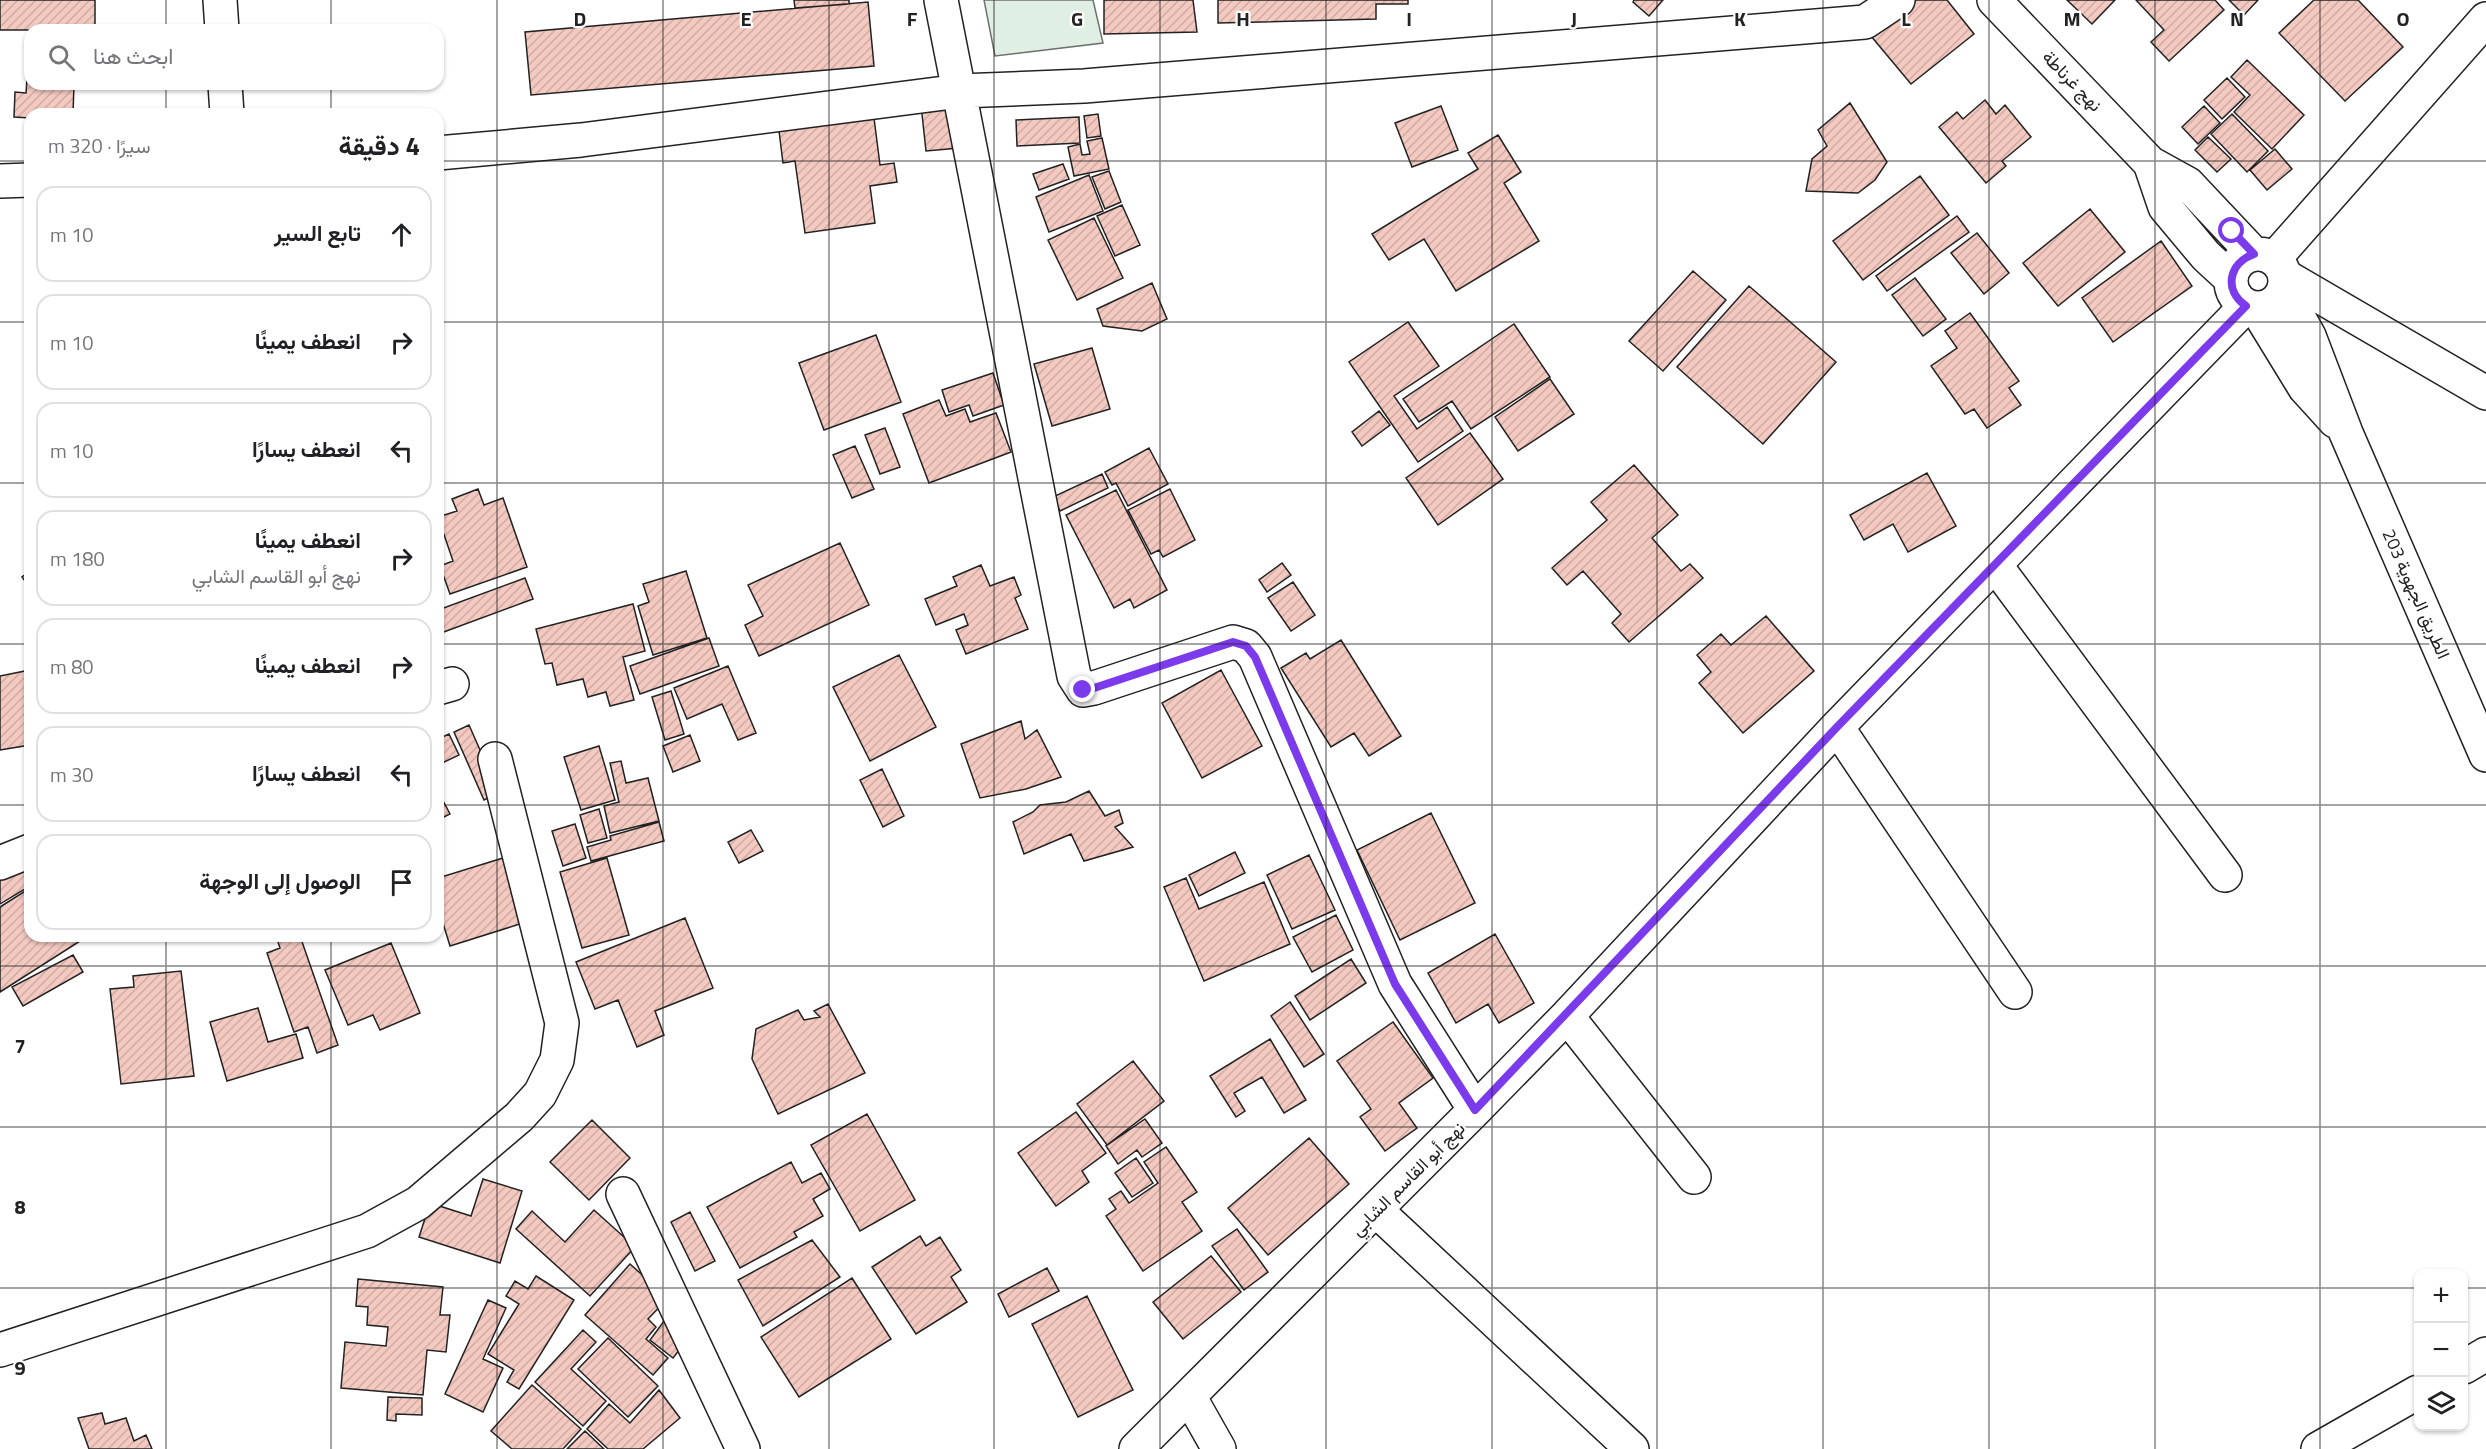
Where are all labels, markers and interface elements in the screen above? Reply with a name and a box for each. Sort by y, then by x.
text: D [574,3,586,34]
text: E [740,3,752,34]
text: F [907,3,918,34]
text: G [1071,3,1083,34]
text: H [1236,3,1250,34]
text: I [1406,3,1412,34]
text: J [1571,3,1577,34]
text: K [1734,3,1746,34]
text: L [1901,3,1911,34]
text: M [2063,3,2081,34]
text: N [2230,3,2244,34]
text: O [2396,3,2410,34]
search box [24,24,444,90]
text: ابحث هنا [93,39,173,73]
icon: search [45,41,78,74]
street label: نهج غرناطة [2036,44,2109,118]
text: 4 دقيقة [338,126,420,165]
text: سيرًا · 320 m [48,130,151,161]
text: تابع السير [274,216,361,250]
route start [2218,217,2244,243]
icon: ahead [385,218,418,251]
text: 10 m [50,219,94,250]
text: انعطف يمينًا [255,324,361,358]
icon: right [385,326,418,359]
text: 10 m [50,327,94,358]
text: انعطف يسارًا [252,432,361,466]
icon: left [385,434,418,467]
text: 10 m [50,435,94,466]
text: انعطف يمينًا [255,523,361,557]
street label: الطريق الجهوية 203 [2376,525,2457,663]
icon: right [385,542,418,575]
text: 180 m [50,543,105,574]
text: نهج أبو القاسم الشابي [192,560,361,591]
text: انعطف يمينًا [255,648,361,682]
icon: right [385,650,418,683]
text: 80 m [50,651,94,682]
route end [1069,676,1095,702]
text: انعطف يسارًا [252,756,361,790]
icon: left [385,758,418,791]
text: 30 m [50,759,94,790]
text: الوصول إلى الوجهة [199,864,361,898]
icon: arrive [385,866,418,899]
text: 7 [14,1030,26,1061]
street label: نهج أبو القاسم الشابي [1344,1115,1472,1243]
text: 8 [14,1191,26,1222]
map controls [2414,1269,2468,1431]
button: + [2414,1269,2468,1323]
button: − [2414,1323,2468,1377]
text: 9 [14,1352,26,1383]
button: layers [2414,1377,2468,1431]

